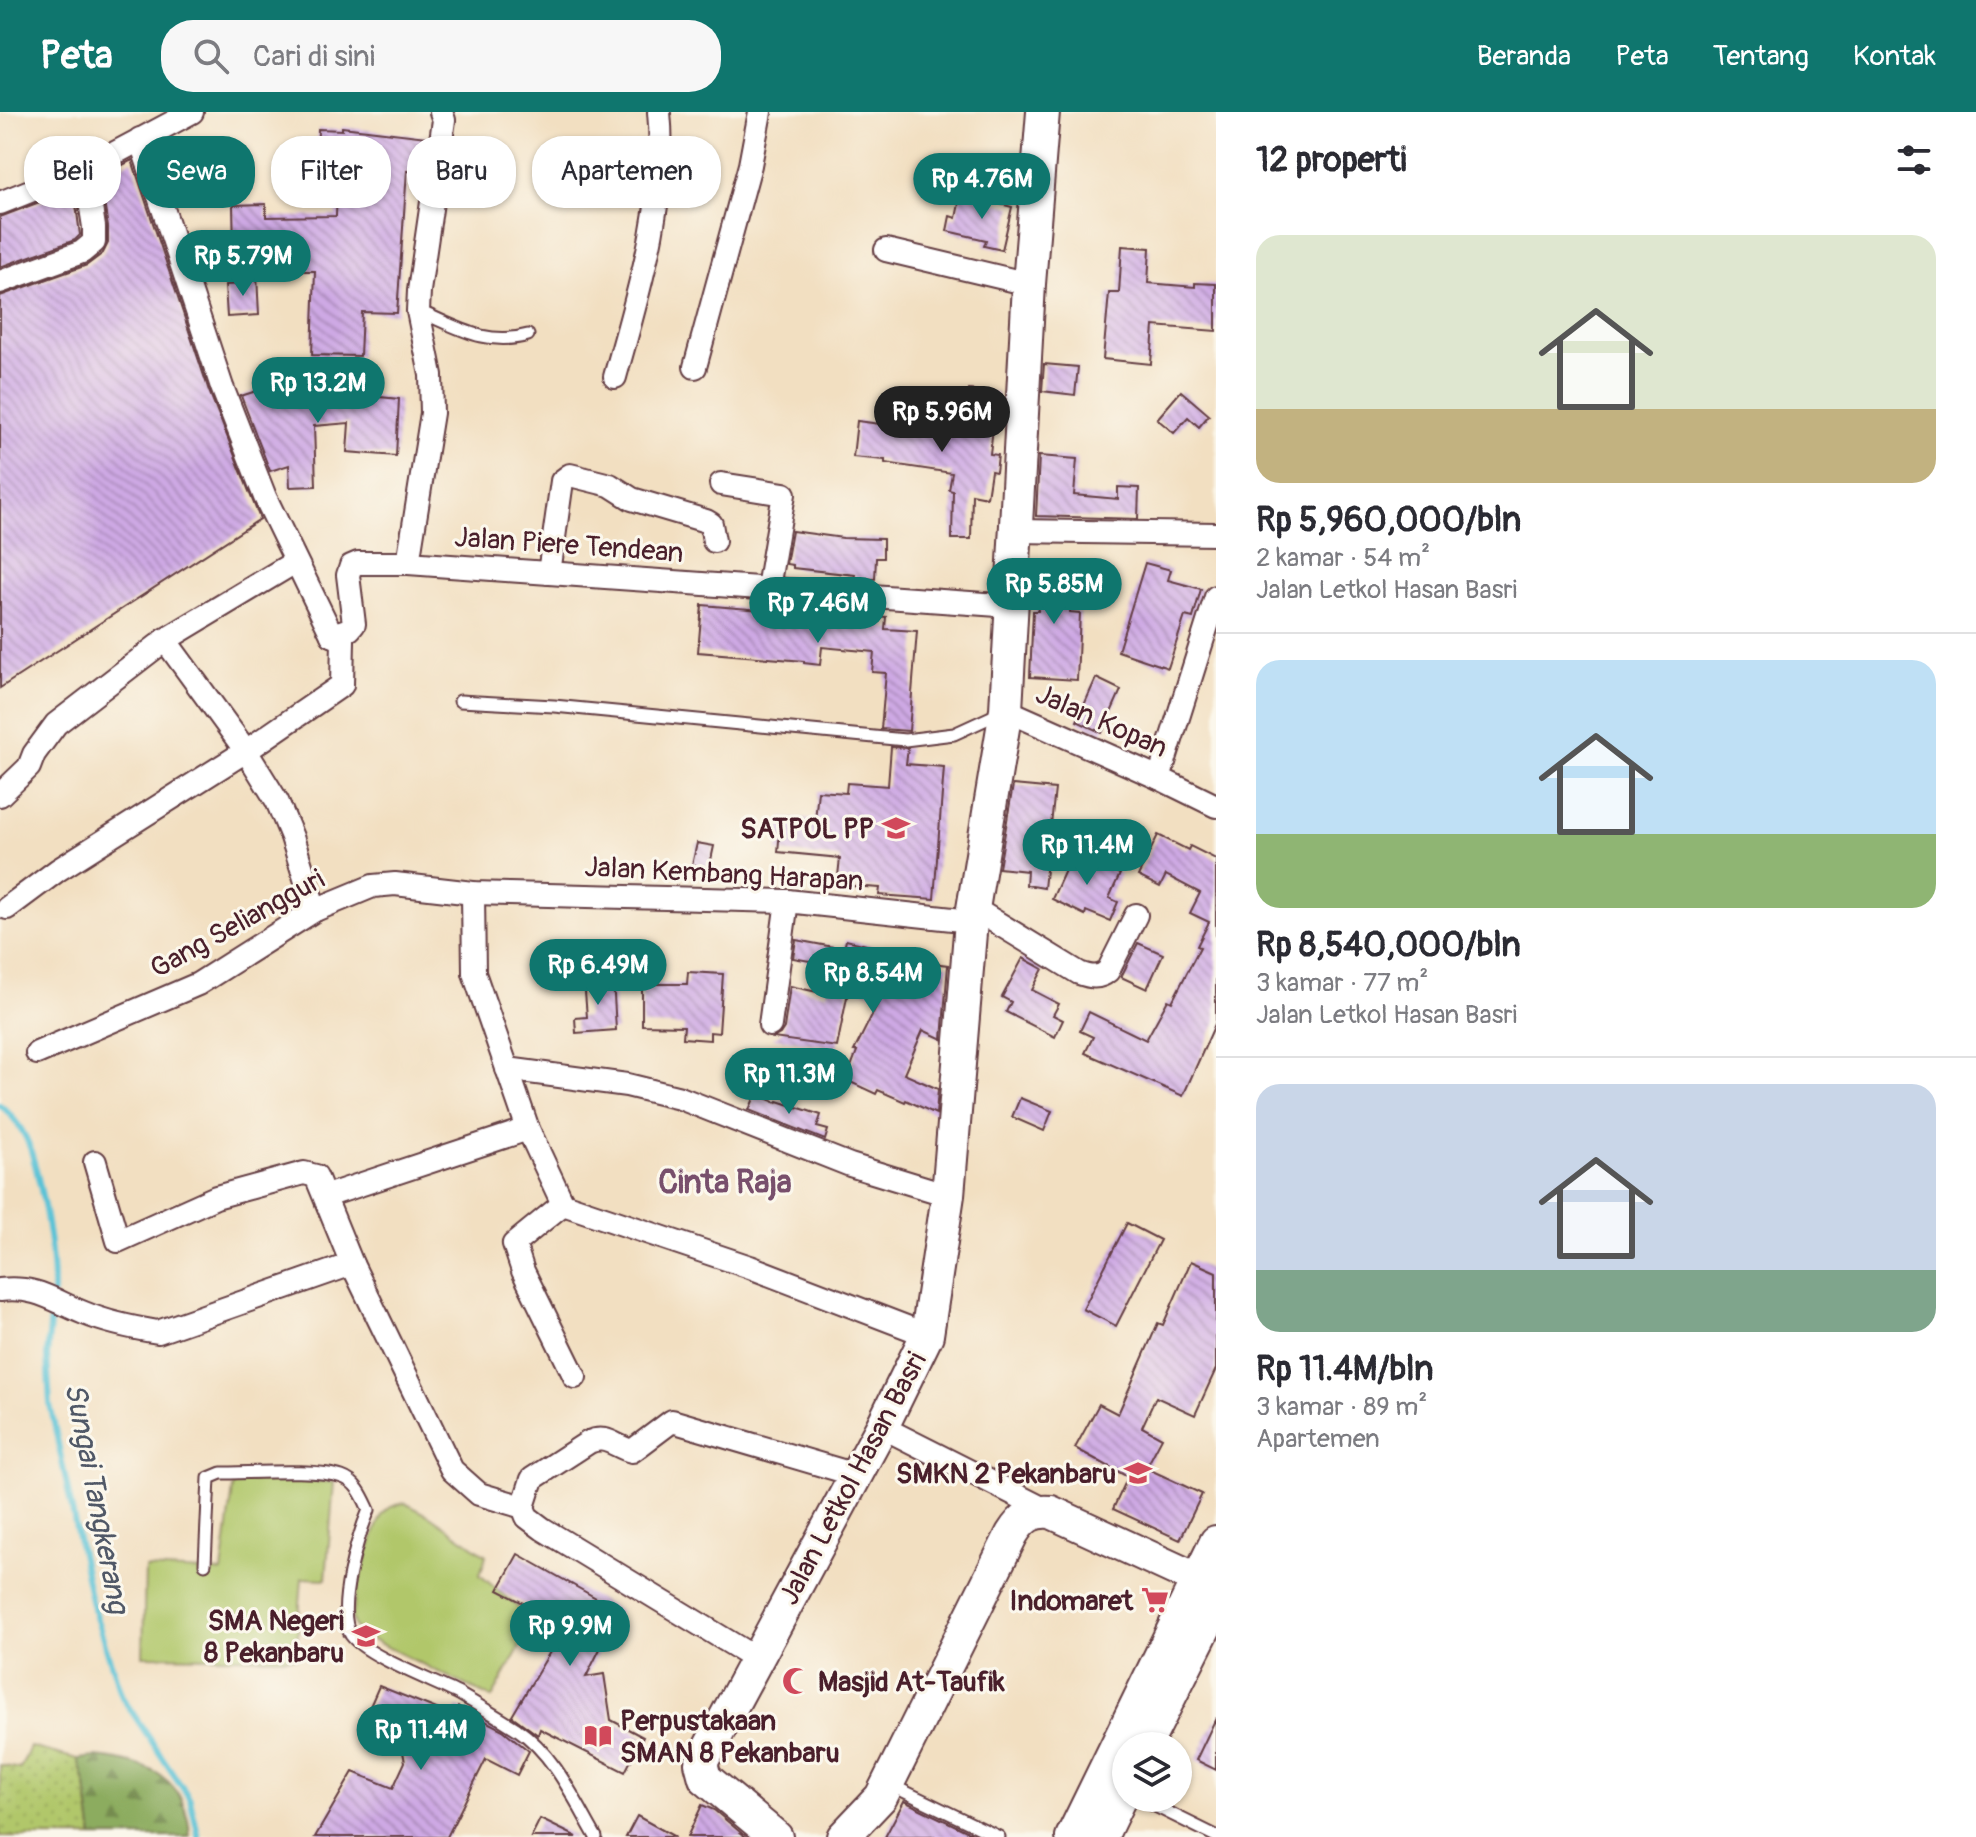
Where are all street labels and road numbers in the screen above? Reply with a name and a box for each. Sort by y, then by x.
street label: Jalan Piere Tendean [453,520,685,571]
street label: Jalan Kopan [1030,677,1173,766]
street label: Jalan Kembang Harapan [583,850,864,899]
street label: Gang Seliangguri [144,862,331,987]
street label: Jalan Letkol Hasan Basri [772,1346,935,1611]

